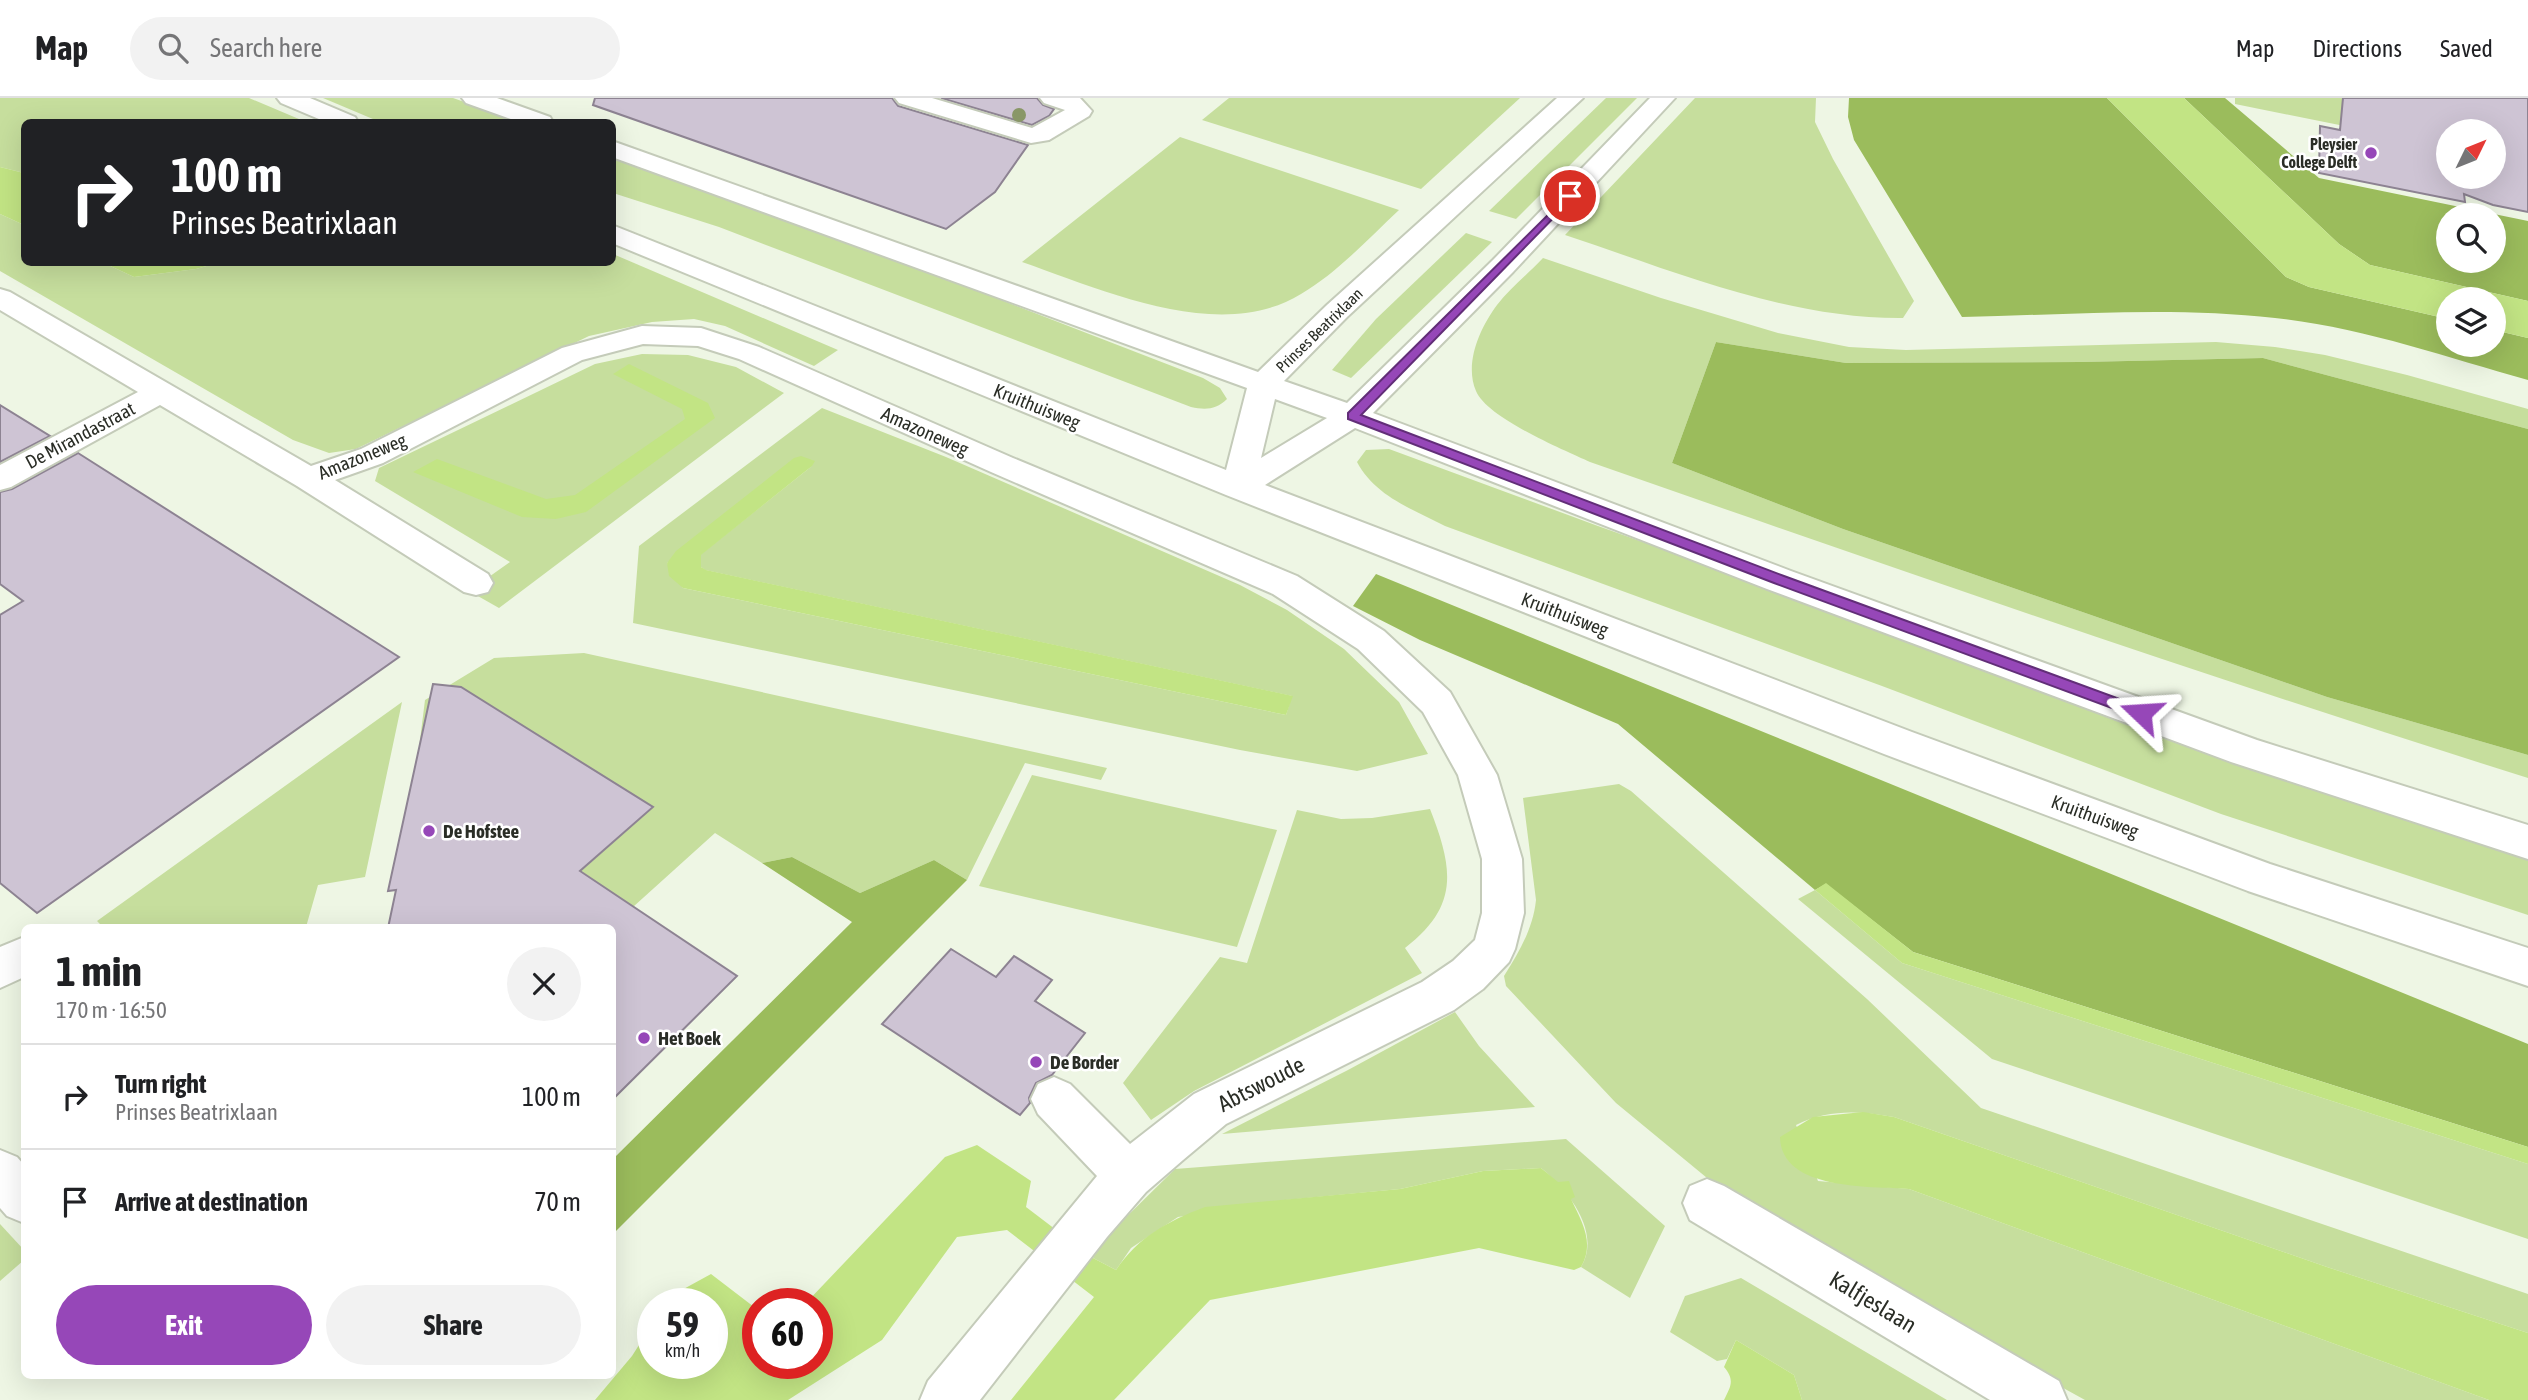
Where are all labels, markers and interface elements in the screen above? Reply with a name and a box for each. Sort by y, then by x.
search box [130,17,620,80]
text: Map [35,29,88,67]
icon: search [154,29,192,67]
text: Search here [210,33,322,63]
text: Map [2236,35,2274,62]
text: Directions [2312,35,2402,62]
text: Saved [2440,35,2493,62]
north arrow [2436,119,2506,189]
map controls [2436,119,2506,357]
place label: Pleysier College Delft [2281,135,2357,171]
marker: Pleysier College Delft [2363,145,2379,161]
text: 100 m [171,146,282,202]
icon: right [56,147,147,238]
pin [1540,166,1600,226]
icon: arrive [1551,177,1589,215]
button: search [2436,203,2506,273]
text: Prinses Beatrixlaan [171,204,398,241]
street label: Prinses Beatrixlaan [1272,284,1366,376]
button: layers [2436,287,2506,357]
street label: Kruithuisweg [991,379,1084,434]
street label: De Mirandastraat [22,397,138,473]
street label: Amazoneweg [878,402,973,460]
street label: Amazoneweg [315,428,410,484]
street label: Kruithuisweg [1518,587,1612,641]
position arrow [2104,676,2178,750]
street label: Kruithuisweg [2048,790,2142,842]
place label: De Hofstee [443,820,520,842]
marker: De Hofstee [421,823,437,839]
text: 1 min [56,947,142,995]
button: close [507,947,581,1021]
text: 170 m · 16:50 [56,997,167,1023]
place label: Het Boek [658,1027,721,1049]
marker: Het Boek [636,1030,652,1046]
place label: De Border [1050,1051,1119,1073]
street label: Abtswoude [1213,1051,1309,1117]
marker: De Border [1028,1054,1044,1070]
text: Turn right [115,1069,206,1099]
icon: right [56,1078,94,1116]
text: 100 m [522,1082,581,1112]
text: Prinses Beatrixlaan [115,1099,278,1125]
icon: arrive [56,1183,94,1221]
text: Arrive at destination [115,1187,308,1217]
text: 70 m [534,1187,581,1217]
street label: Kalfjeslaan [1825,1266,1921,1338]
button: Exit [56,1285,312,1365]
button: Share [326,1285,581,1365]
speed limit sign: 60 [742,1288,833,1379]
text: 59 [666,1304,699,1344]
text: km/h [665,1340,700,1361]

